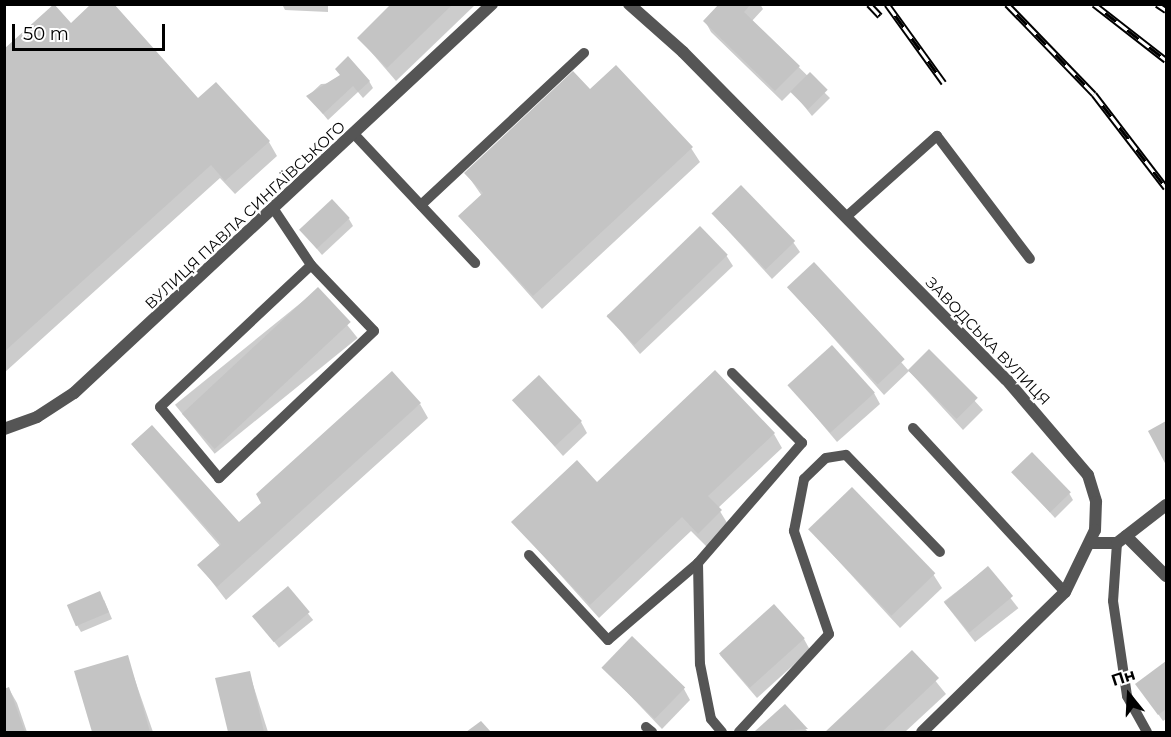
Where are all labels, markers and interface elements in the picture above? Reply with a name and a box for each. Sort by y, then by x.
scale bar [15,12,168,50]
text: 50 m [23,23,69,45]
street label: ВУЛИЦЯ ПАВЛА СИНГАЇВСЬКОГО [141,117,349,313]
street label: ЗАВОДСЬКА ВУЛИЦЯ [922,273,1054,409]
north arrow [1099,665,1159,725]
text: Пн [1109,665,1138,690]

